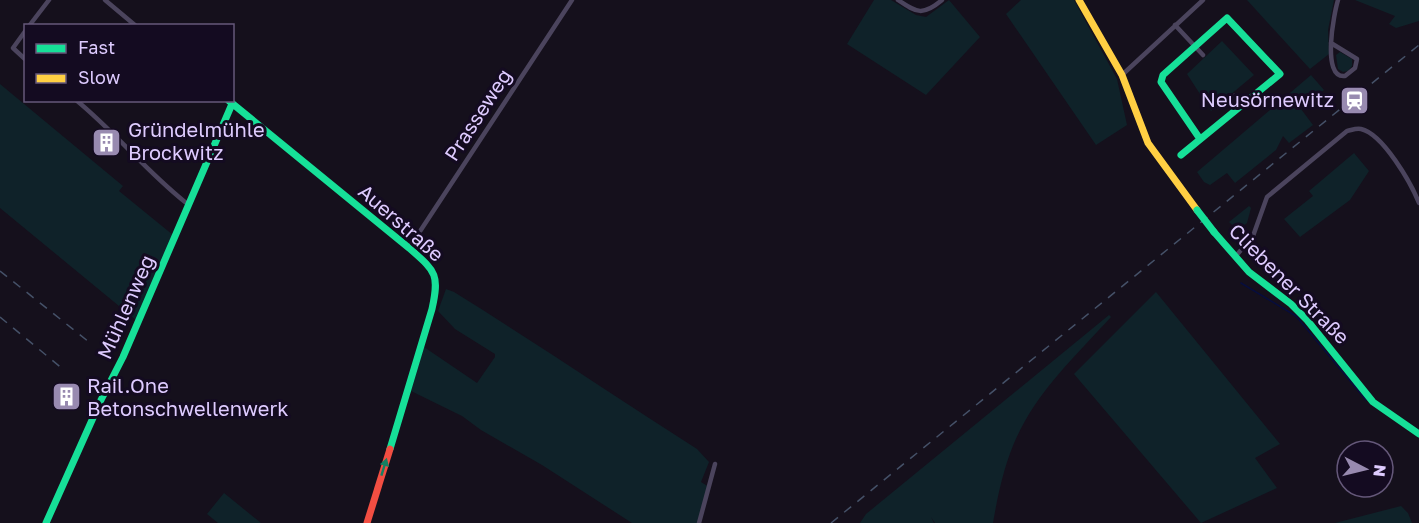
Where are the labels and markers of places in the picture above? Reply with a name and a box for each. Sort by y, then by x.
station icon: Neusörnewitz [1339,84,1371,116]
place label: Neusörnewitz [1201,87,1334,111]
place label: Gründelmühle Brockwitz [128,117,265,164]
building icon: Gründelmühle Brockwitz [91,126,123,158]
place label: Rail.One Betonschwellenwerk [87,373,289,420]
building icon: Rail.One Betonschwellenwerk [50,381,82,413]

